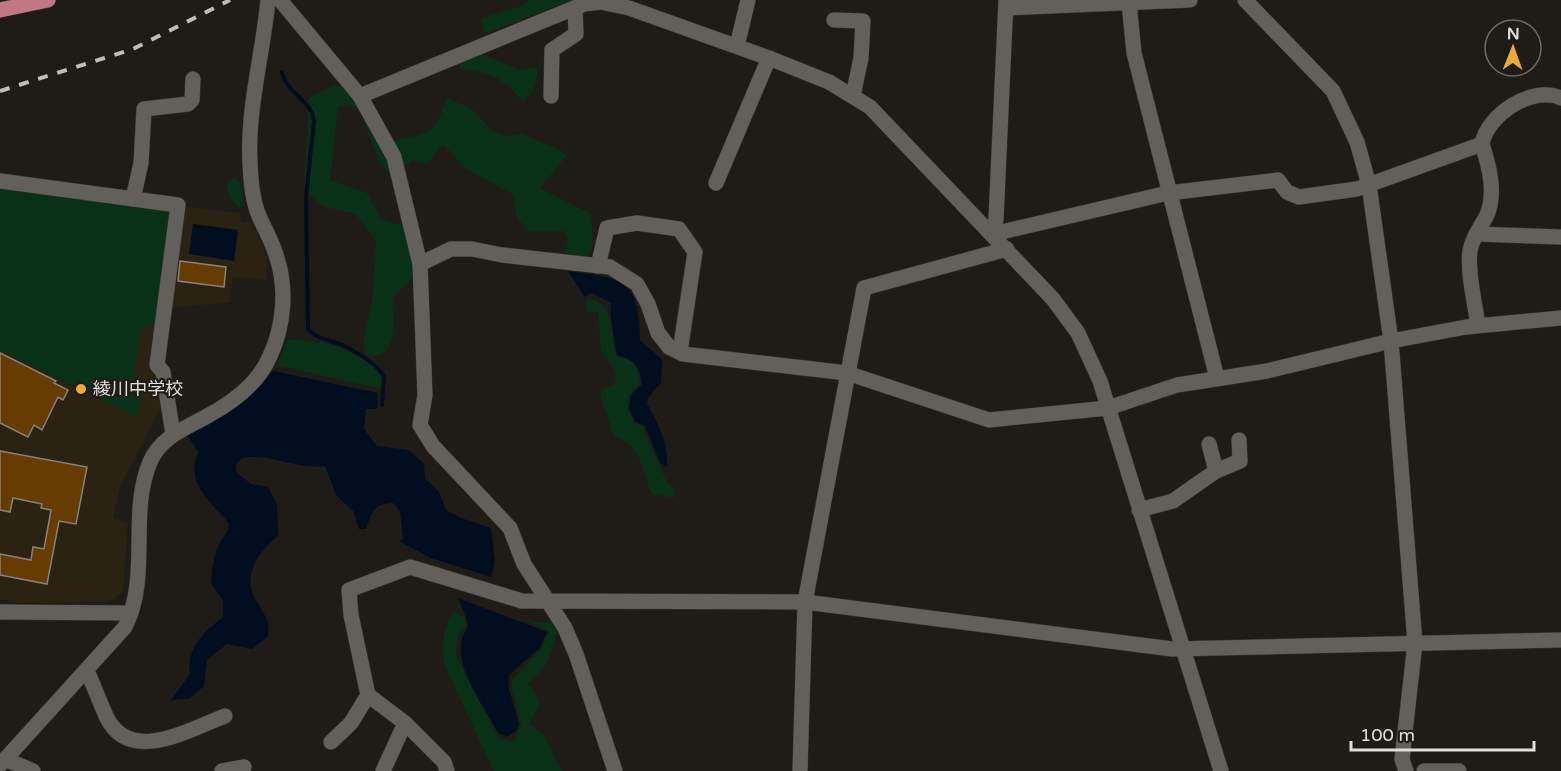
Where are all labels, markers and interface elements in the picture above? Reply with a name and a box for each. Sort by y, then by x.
north arrow [1483,18,1543,78]
text: N [1507,24,1520,44]
place label: 綾川中学校 [93,378,183,400]
marker: 綾川中学校 [74,382,88,396]
scale bar [1351,714,1534,752]
text: 100 m [1360,724,1415,746]

